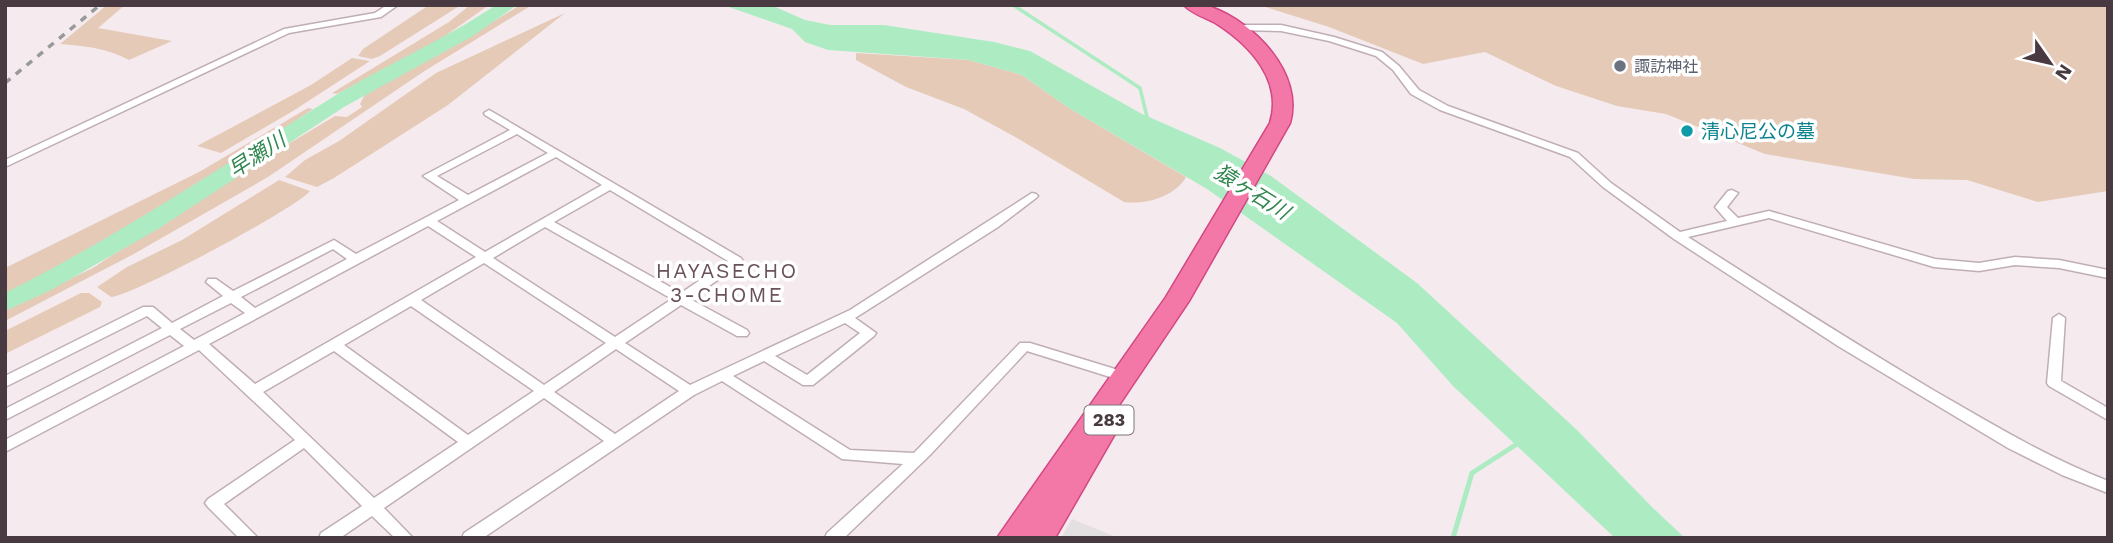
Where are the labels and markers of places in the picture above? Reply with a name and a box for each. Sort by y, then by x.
place label: 諏訪神社 [1634,57,1698,76]
marker: 諏訪神社 [1612,58,1628,74]
place label: 清心尼公の墓 [1701,120,1815,143]
marker: 清心尼公の墓 [1679,123,1695,139]

